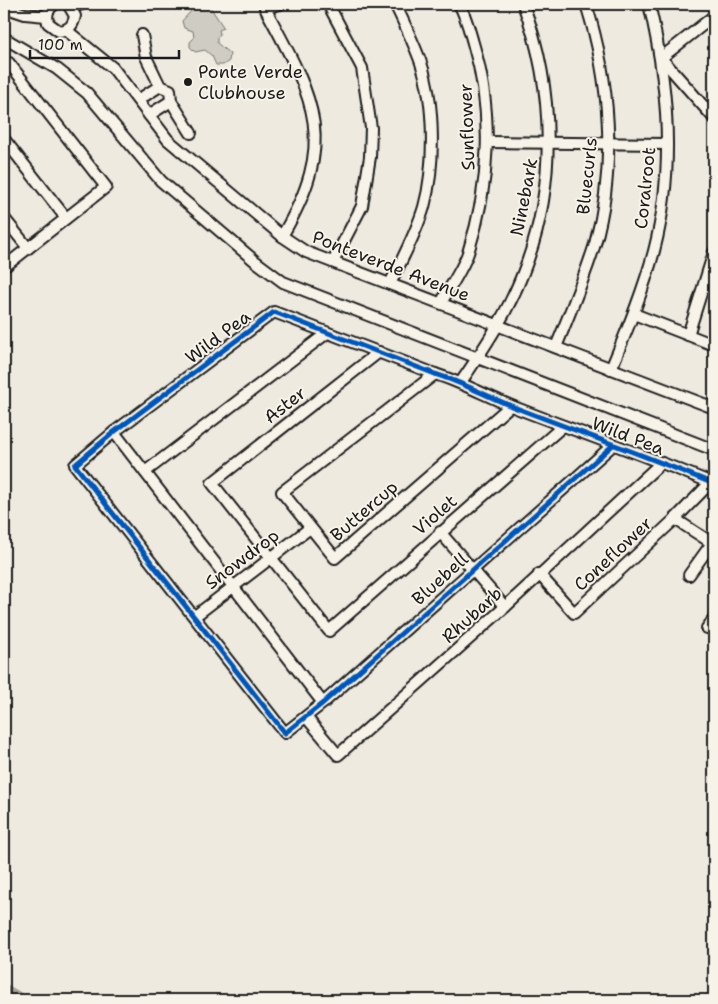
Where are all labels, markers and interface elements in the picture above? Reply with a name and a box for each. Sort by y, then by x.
scale bar [30,28,179,60]
text: 100 m [38,35,83,55]
place label: Ponte Verde Clubhouse [198,60,303,105]
marker: Ponte Verde Clubhouse [182,76,194,88]
street label: Sunflower [453,83,481,171]
street label: Bluecurls [571,136,603,216]
street label: Coralroot [629,146,661,230]
street label: Ninebark [505,156,543,238]
street label: Ponteverde Avenue [309,225,473,307]
street label: Wild Pea [180,305,256,369]
street label: Aster [259,381,311,429]
street label: Wild Pea [588,411,668,461]
street label: Buttercup [325,475,403,547]
street label: Violet [408,489,462,541]
street label: Coneflower [569,512,657,596]
street label: Snowdrop [200,523,284,595]
street label: Bluebell [407,547,474,611]
street label: Rhubarb [437,581,507,649]

